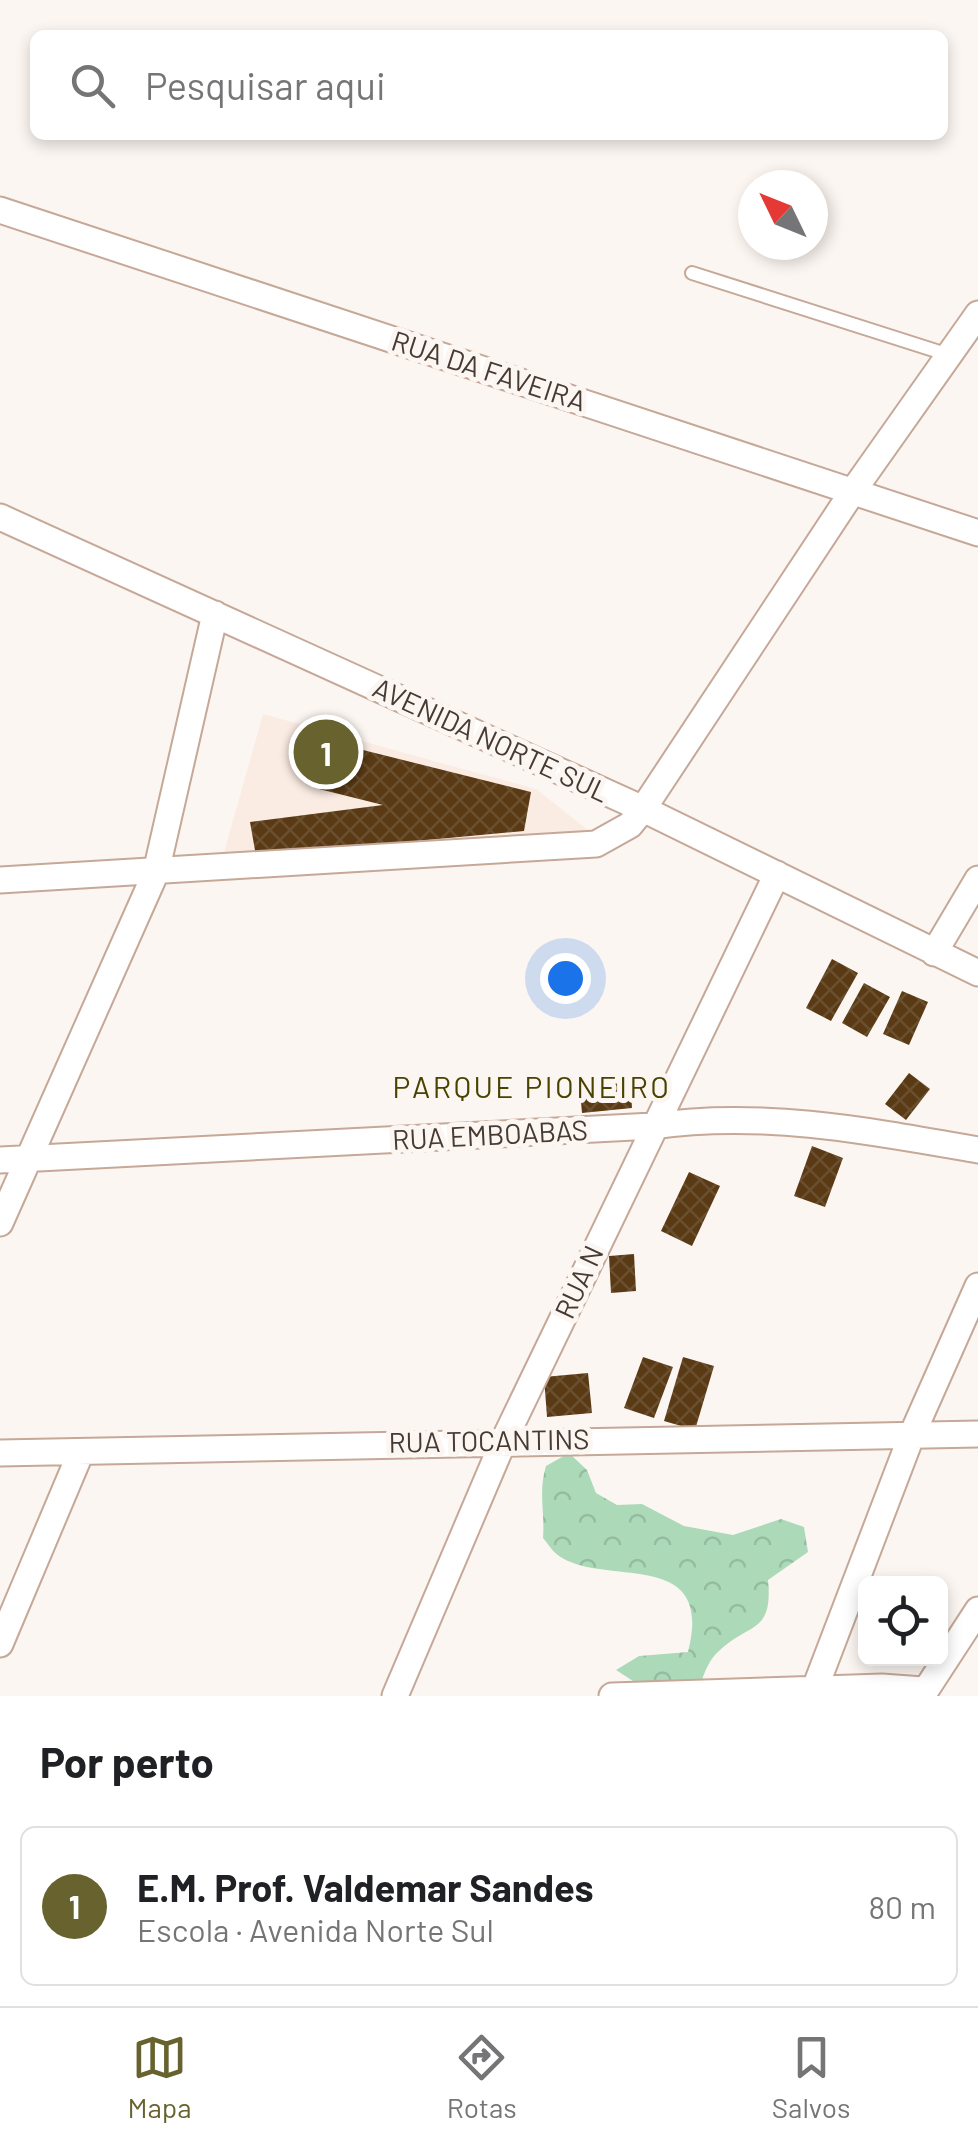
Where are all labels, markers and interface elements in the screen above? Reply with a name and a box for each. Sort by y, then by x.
search box [30,30,948,140]
icon: search [65,58,120,113]
text: Pesquisar aqui [145,62,386,108]
north arrow [738,170,828,260]
street label: RUA DA FAVEIRA [388,323,591,418]
street label: AVENIDA NORTE SUL [368,669,615,809]
pin: 1 [294,714,358,790]
your location [540,953,591,1004]
district label: PARQUE PIONEIRO [393,1068,672,1104]
street label: RUA EMBOABAS [391,1112,589,1156]
street label: RUA N [547,1240,610,1323]
street label: RUA TOCANTINS [388,1421,590,1459]
map controls [858,1576,948,1666]
button: locate [858,1576,948,1666]
text: Por perto [40,1736,214,1786]
text: E.M. Prof. Valdemar Sandes [137,1864,593,1910]
text: 1 [69,1887,80,1925]
text: 80 m [868,1887,936,1925]
text: Escola · Avenida Norte Sul [137,1910,494,1948]
tab: Mapa [128,2030,192,2124]
tab: Rotas [447,2030,517,2124]
tab: Salvos [772,2030,850,2124]

